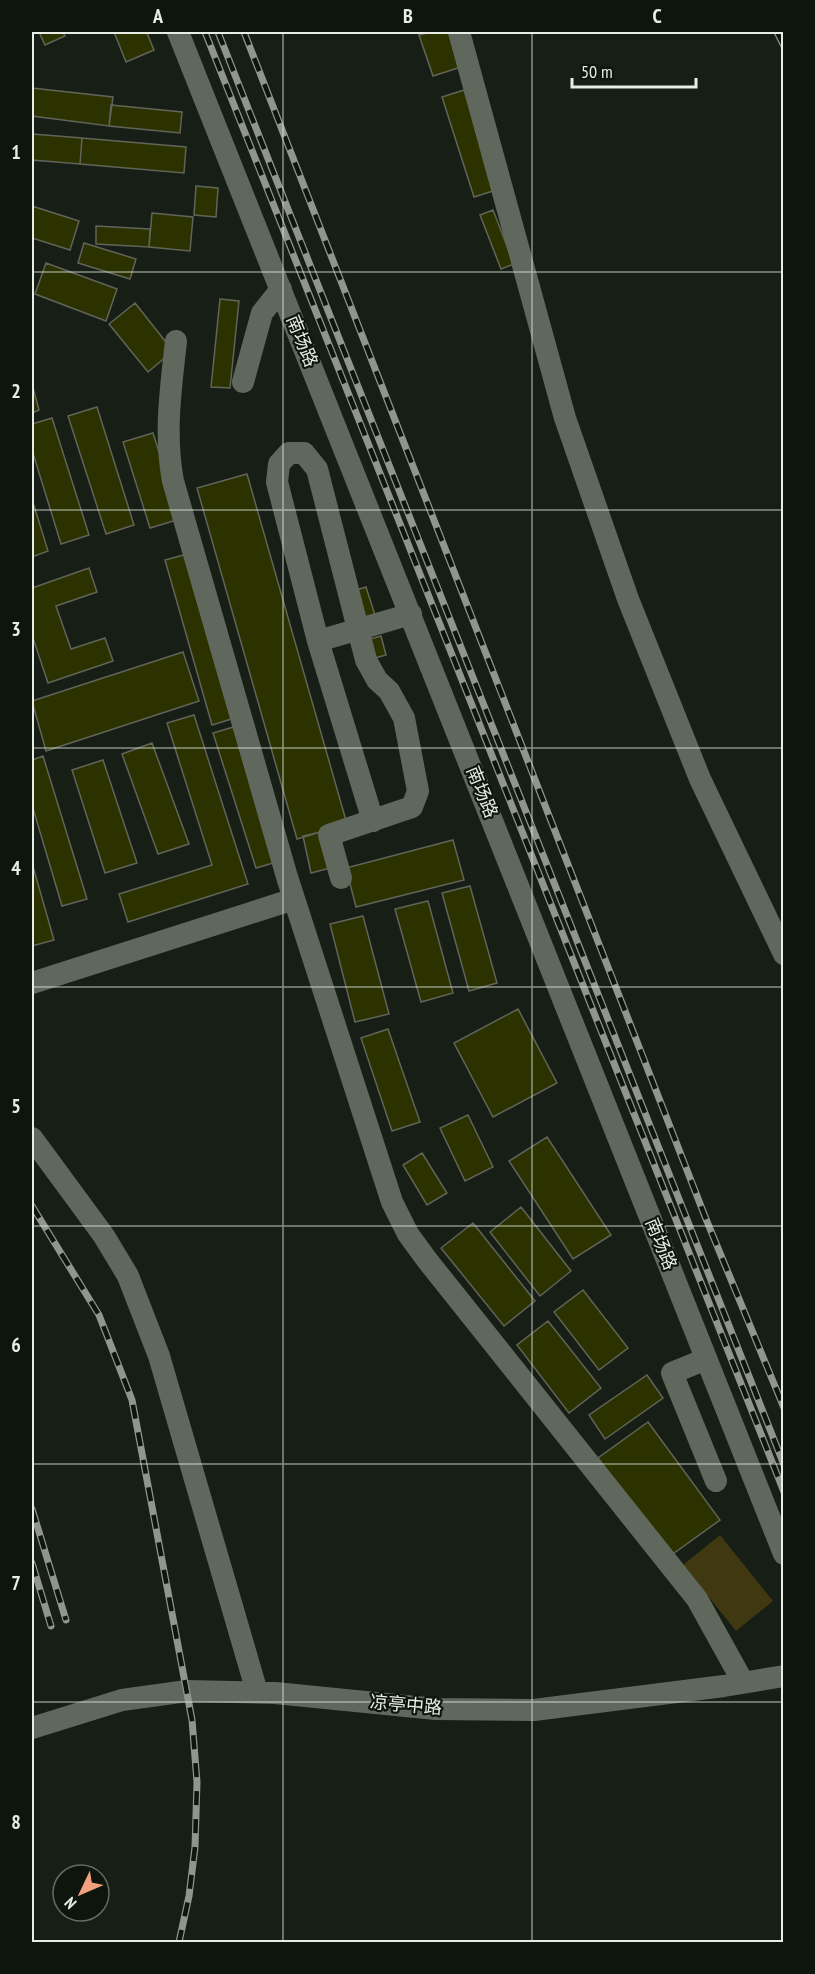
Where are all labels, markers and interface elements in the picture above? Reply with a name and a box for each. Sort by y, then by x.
text: A [152,3,164,29]
text: B [403,3,413,29]
text: C [652,3,662,29]
scale bar [572,51,696,89]
text: 50 m [581,60,613,83]
text: 1 [11,139,21,165]
street label: 南场路 [282,311,323,370]
text: 2 [11,378,21,404]
text: 3 [11,616,21,642]
street label: 南场路 [462,762,503,821]
text: 4 [11,855,21,881]
text: 5 [11,1093,21,1119]
street label: 南场路 [641,1214,682,1273]
text: 6 [11,1332,21,1358]
text: 7 [11,1570,21,1596]
street label: 凉亭中路 [369,1690,443,1719]
text: 8 [11,1809,21,1835]
north arrow [51,1863,111,1923]
text: N [60,1893,80,1913]

